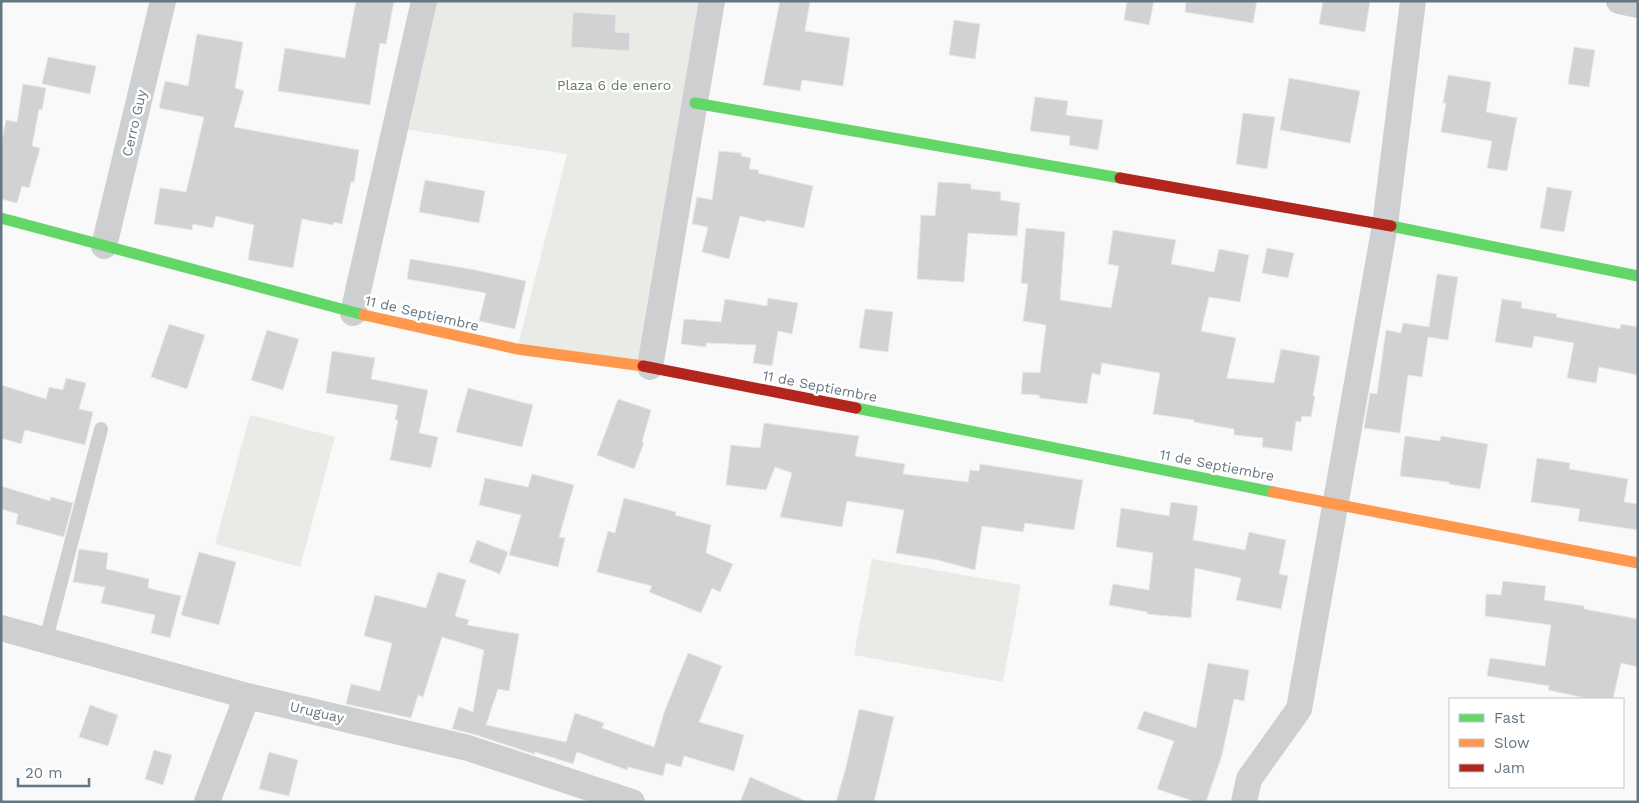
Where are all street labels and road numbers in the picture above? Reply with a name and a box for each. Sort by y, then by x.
street label: Cerro Guy [119,87,150,158]
street label: 11 de Septiembre [363,292,481,334]
street label: 11 de Septiembre [761,367,879,405]
street label: 11 de Septiembre [1158,446,1276,484]
street label: Uruguay [288,698,346,726]

